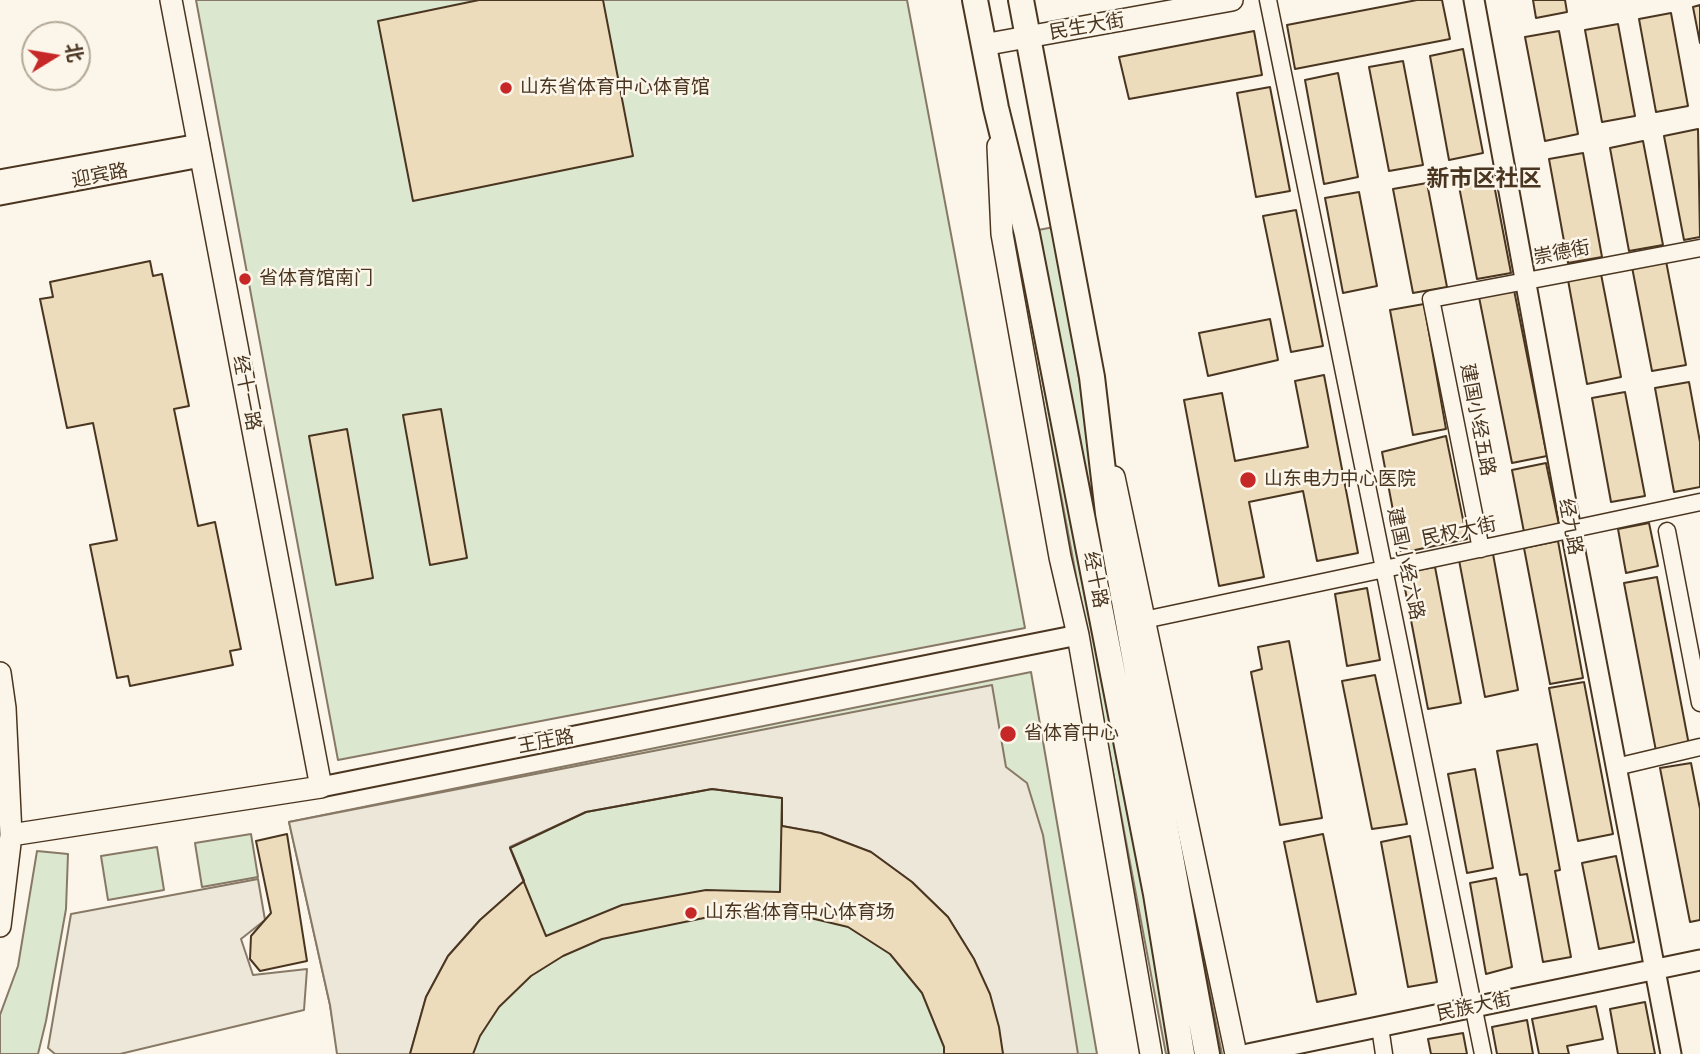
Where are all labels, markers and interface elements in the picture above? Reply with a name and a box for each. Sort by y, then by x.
street label: 民生大街 [1048,9,1126,45]
north arrow [21,21,91,91]
text: 北 [60,41,89,64]
place label: 山东省体育中心体育馆 [520,77,710,99]
marker: 山东省体育中心体育馆 [498,80,514,96]
street label: 迎宾路 [70,159,130,193]
district label: 新市区社区 [1427,166,1541,194]
street label: 崇德街 [1532,236,1592,270]
place label: 省体育馆南门 [259,268,373,290]
marker: 省体育馆南门 [237,271,253,287]
street label: 经十一路 [228,354,264,432]
street label: 建国小经五路 [1455,362,1499,478]
place label: 山东电力中心医院 [1264,469,1416,491]
marker: 山东电力中心医院 [1238,470,1258,490]
street label: 经九路 [1553,497,1587,557]
street label: 建国小经六路 [1382,506,1428,622]
street label: 民权大街 [1419,513,1499,551]
street label: 经十路 [1078,550,1112,610]
place label: 省体育中心 [1024,723,1119,745]
marker: 省体育中心 [998,724,1018,744]
street label: 王庄路 [516,725,576,759]
place label: 山东省体育中心体育场 [705,902,895,924]
marker: 山东省体育中心体育场 [683,905,699,921]
street label: 民族大街 [1434,988,1514,1026]

